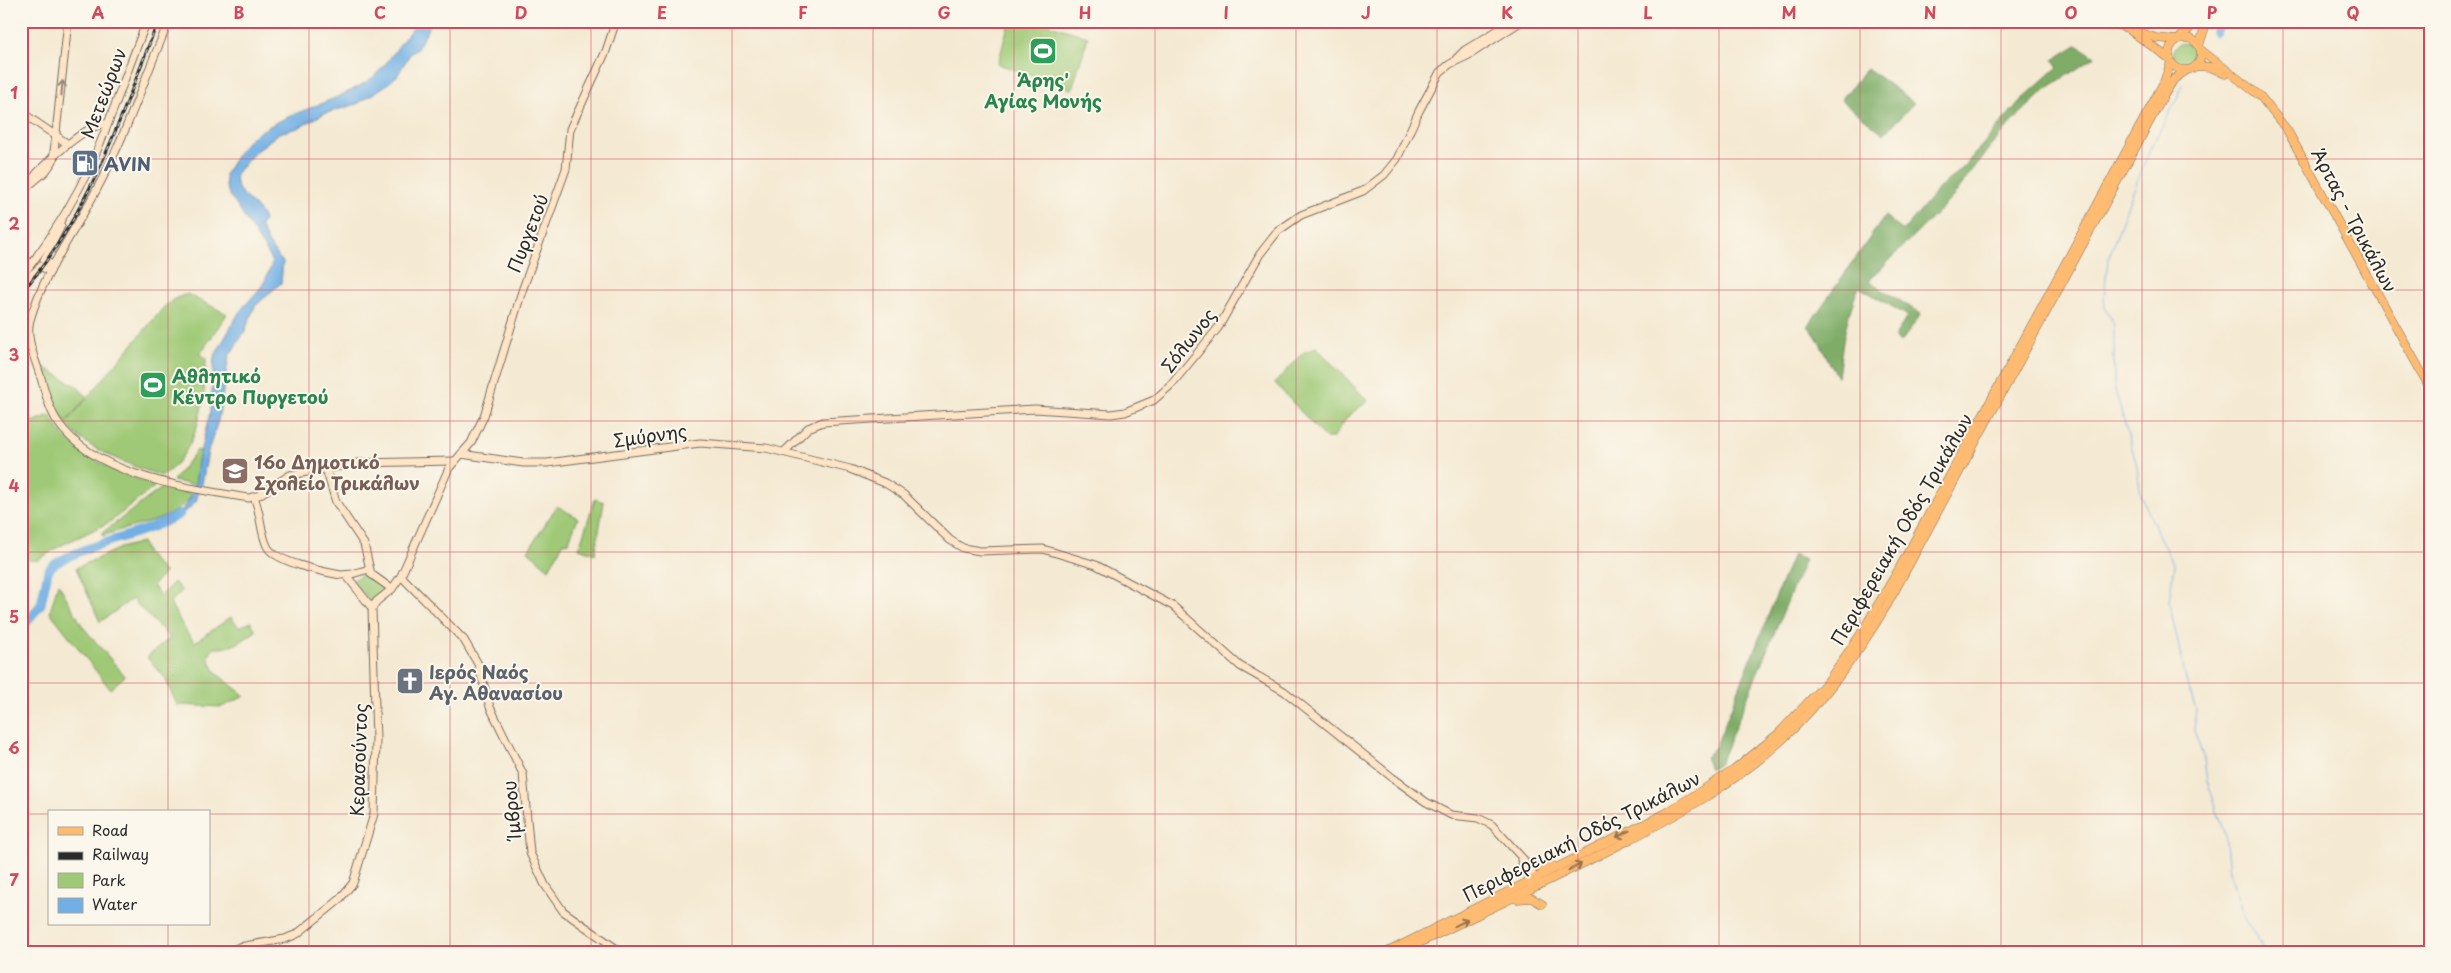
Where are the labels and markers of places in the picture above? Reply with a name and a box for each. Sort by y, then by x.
sports icon: Άρης' Αγίας Μονής [1028,36,1058,66]
place label: Άρης' Αγίας Μονής [983,66,1102,114]
fuel station icon: AVIN [70,148,100,178]
place label: AVIN [104,150,151,177]
place label: Αθλητικό Κέντρο Πυργετού [172,362,329,410]
sports icon: Αθλητικό Κέντρο Πυργετού [138,370,168,400]
place label: 16ο Δημοτικό Σχολείο Τρικάλων [254,448,420,496]
school or university icon: 16ο Δημοτικό Σχολείο Τρικάλων [220,456,250,486]
place label: Ιερός Ναός Αγ. Αθανασίου [429,658,563,706]
church icon: Ιερός Ναός Αγ. Αθανασίου [395,666,425,696]

